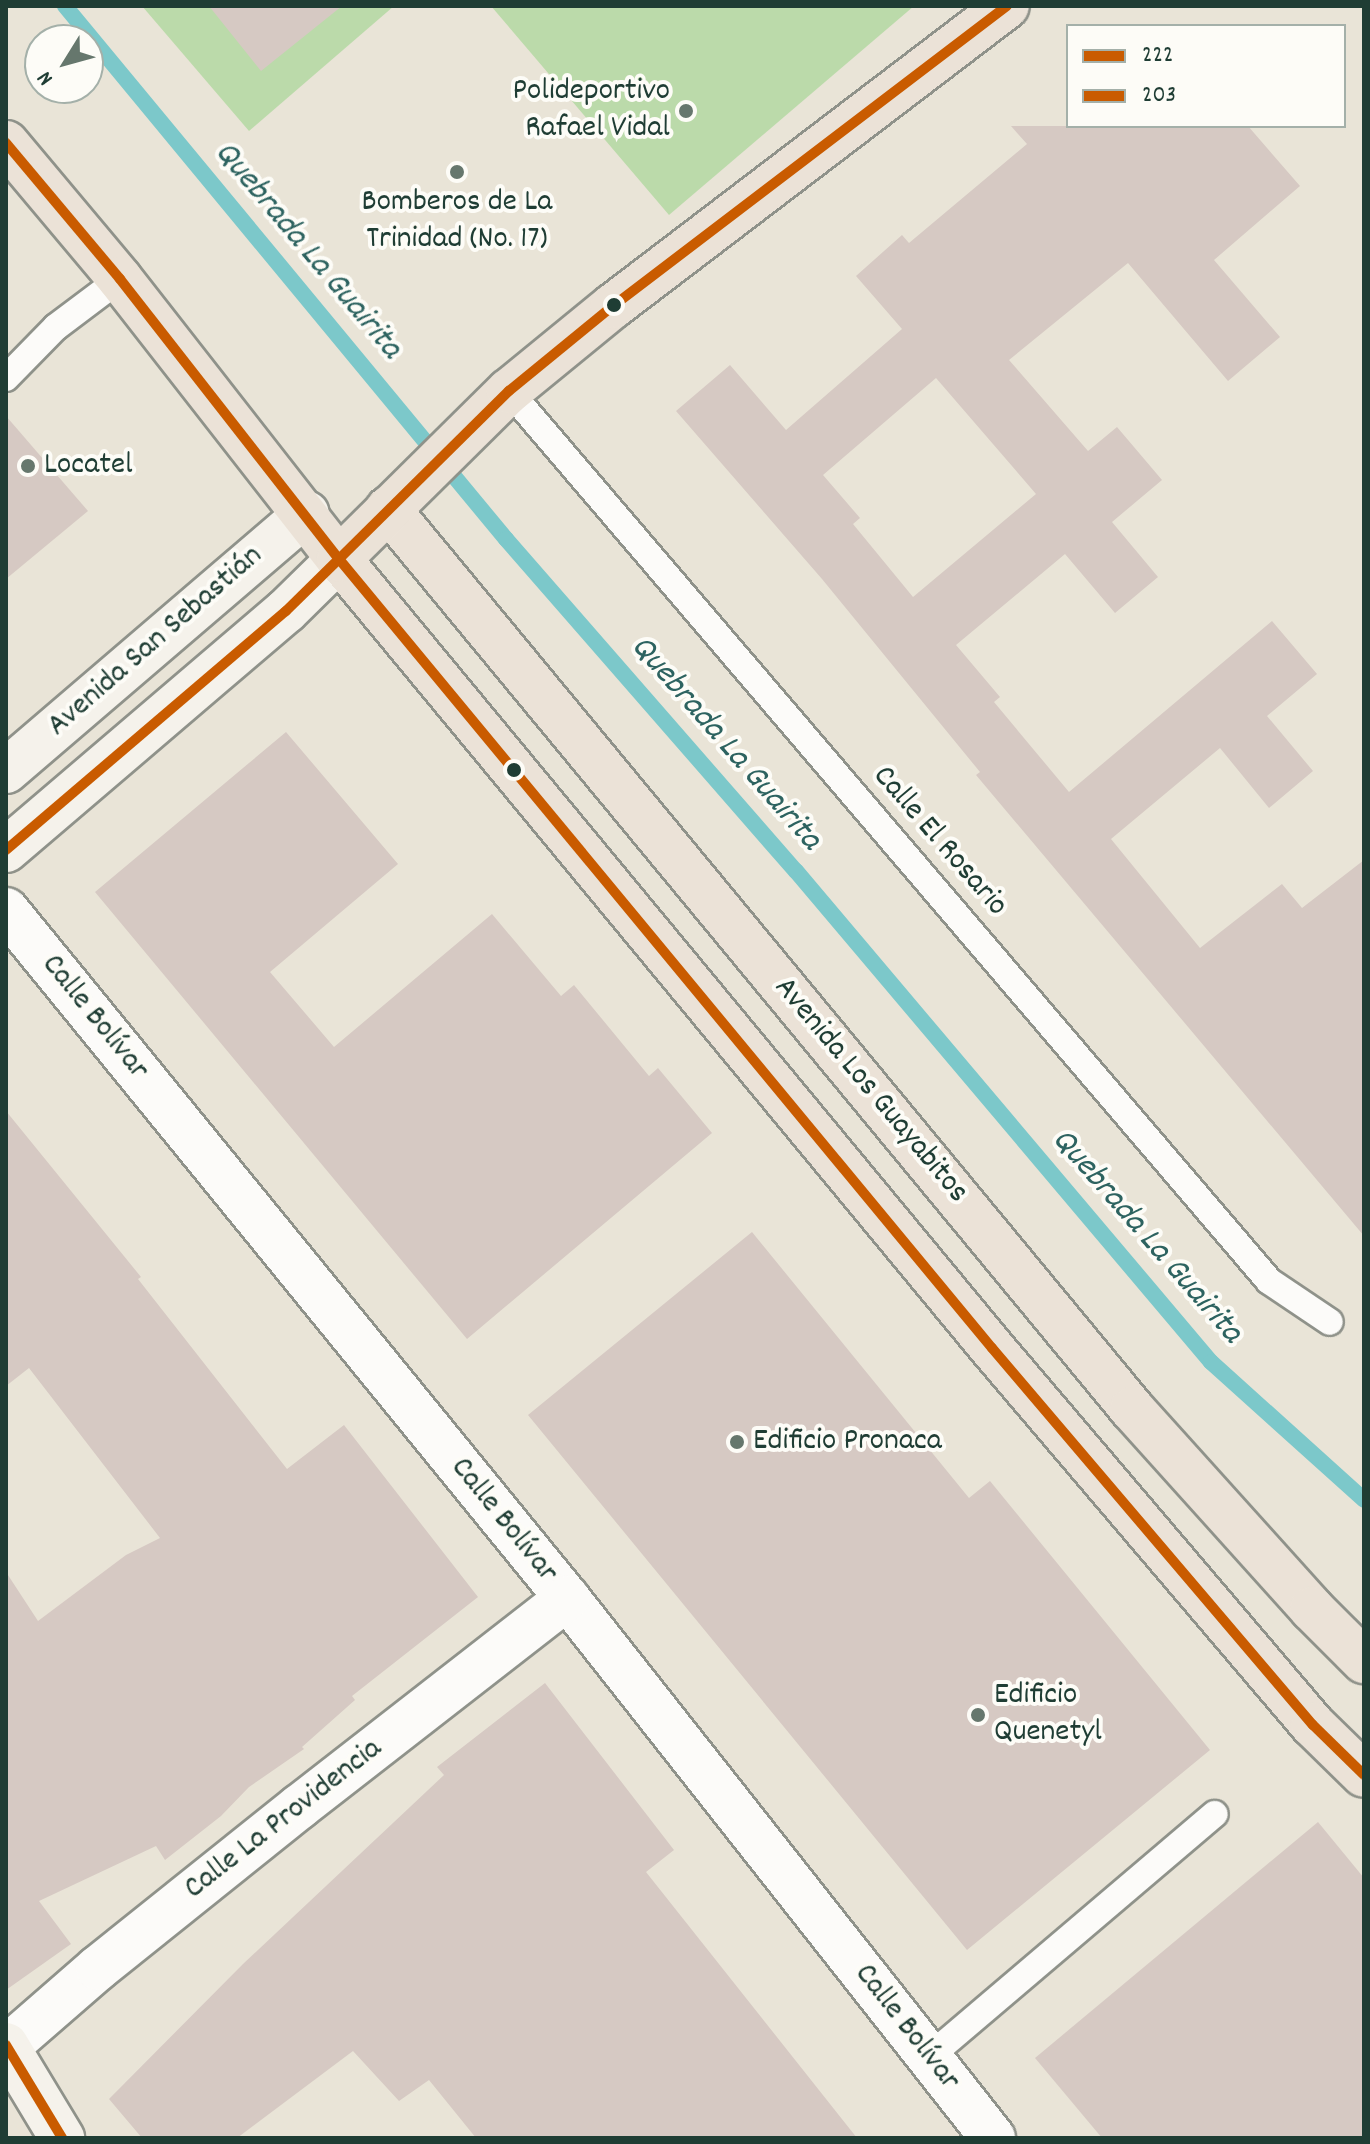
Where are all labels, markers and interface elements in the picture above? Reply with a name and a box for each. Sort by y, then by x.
north arrow [24,24,104,104]
legend [1066,24,1346,128]
text: 222 [1142,39,1173,73]
text: N [30,64,62,91]
place label: Polideportivo Rafael Vidal [513,74,670,149]
text: 203 [1142,79,1176,113]
marker: Polideportivo Rafael Vidal [677,102,695,120]
water label: Quebrada La Guairita [204,134,410,368]
marker: Bomberos de La Trinidad (No. 17) [448,163,466,181]
place label: Bomberos de La Trinidad (No. 17) [362,185,552,260]
unlabelled marker [606,297,622,313]
place label: Locatel [44,447,133,485]
marker: Locatel [19,457,37,475]
street label: Avenida San Sebastián [40,538,272,746]
water label: Quebrada La Guairita [621,628,829,860]
street label: Calle El Rosario [863,759,1015,925]
unlabelled marker [506,762,522,778]
street label: Calle Bolívar [32,947,156,1089]
street label: Avenida Los Guayabitos [764,970,976,1212]
water label: Quebrada La Guairita [1042,1121,1250,1353]
place label: Edificio Pronaca [753,1423,942,1461]
marker: Edificio Pronaca [728,1433,746,1451]
street label: Calle Bolívar [441,1450,565,1592]
place label: Edificio Quenetyl [994,1678,1102,1753]
marker: Edificio Quenetyl [969,1706,987,1724]
street label: Calle La Providencia [177,1731,391,1909]
street label: Calle Bolívar [845,1957,967,2099]

